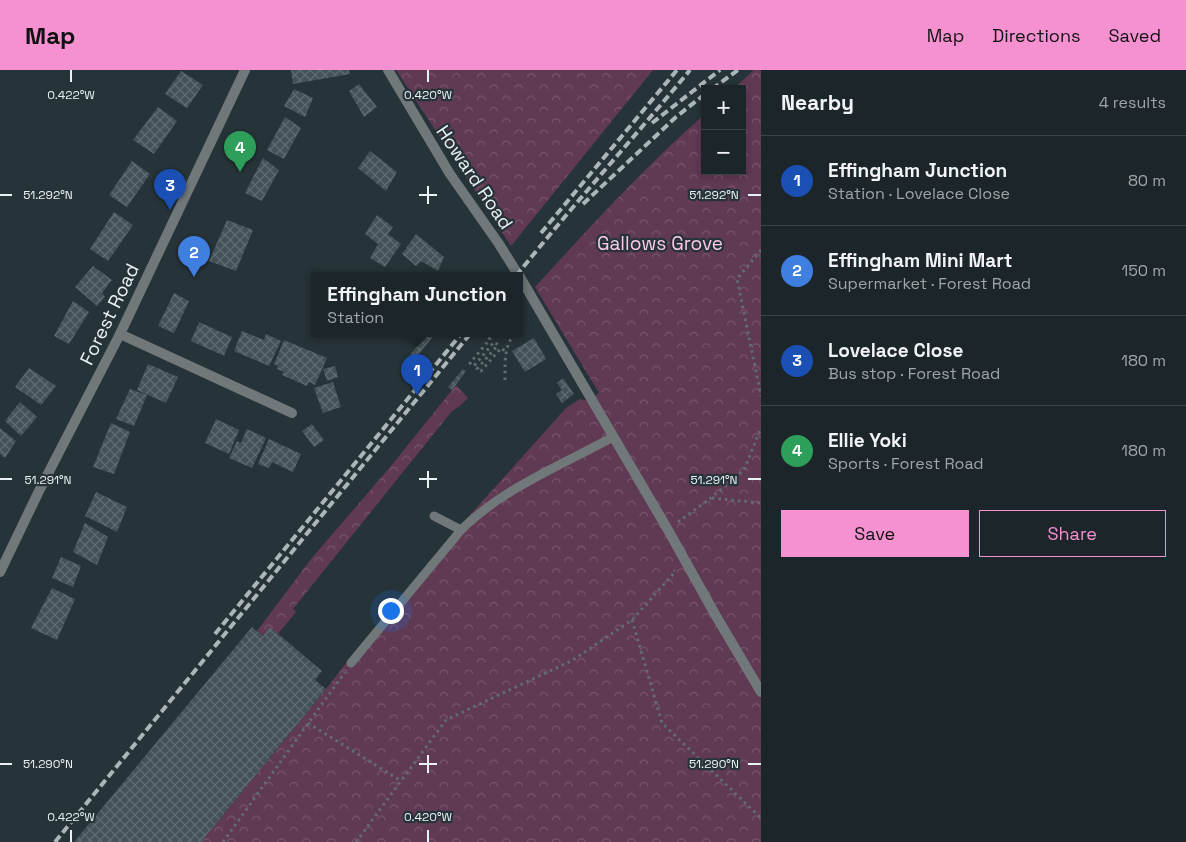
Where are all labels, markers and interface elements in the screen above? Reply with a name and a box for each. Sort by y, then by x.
text: Map [25,20,75,51]
text: Map [927,24,964,47]
text: Directions [992,24,1081,47]
text: Saved [1109,24,1161,47]
map controls [701,85,746,175]
button: + [701,85,746,130]
text: 0.422°W [47,87,95,103]
text: 0.420°W [404,87,453,103]
text: Nearby [781,89,854,116]
text: 4 results [1099,92,1166,113]
street label: Howard Road [431,120,519,234]
button: − [701,130,746,175]
pin: 4 [224,131,256,172]
text: Effingham Junction [828,158,1007,183]
pin: 3 [154,169,186,210]
text: 1 [793,170,801,191]
text: 80 m [1128,170,1166,191]
text: Station · Lovelace Close [828,183,1010,204]
text: 51.292°N [23,187,73,203]
text: 51.292°N [689,187,739,203]
park label: Gallows Grove [597,231,723,256]
pin: 2 [178,236,210,277]
text: Effingham Mini Mart [828,248,1012,273]
street label: Forest Road [74,259,145,369]
text: 2 [792,260,802,281]
text: 150 m [1122,260,1166,281]
popup [311,272,523,337]
text: Supermarket · Forest Road [828,273,1031,294]
text: Effingham Junction [327,282,507,307]
text: Station [327,307,384,328]
text: Lovelace Close [828,338,963,363]
text: 3 [792,350,802,371]
text: 180 m [1121,350,1166,371]
pin: 1 [401,354,433,395]
text: Bus stop · Forest Road [828,363,1000,384]
text: Ellie Yoki [828,428,907,453]
text: 4 [792,440,802,461]
text: 180 m [1121,440,1166,461]
text: Sports · Forest Road [828,453,984,474]
text: 51.291°N [24,472,72,488]
text: 51.291°N [690,472,738,488]
button: Save [781,510,969,557]
button: Share [979,510,1166,557]
your location [378,598,404,624]
text: 51.290°N [23,756,73,772]
text: 51.290°N [689,756,739,772]
text: 0.422°W [47,809,95,825]
text: 0.420°W [404,809,453,825]

